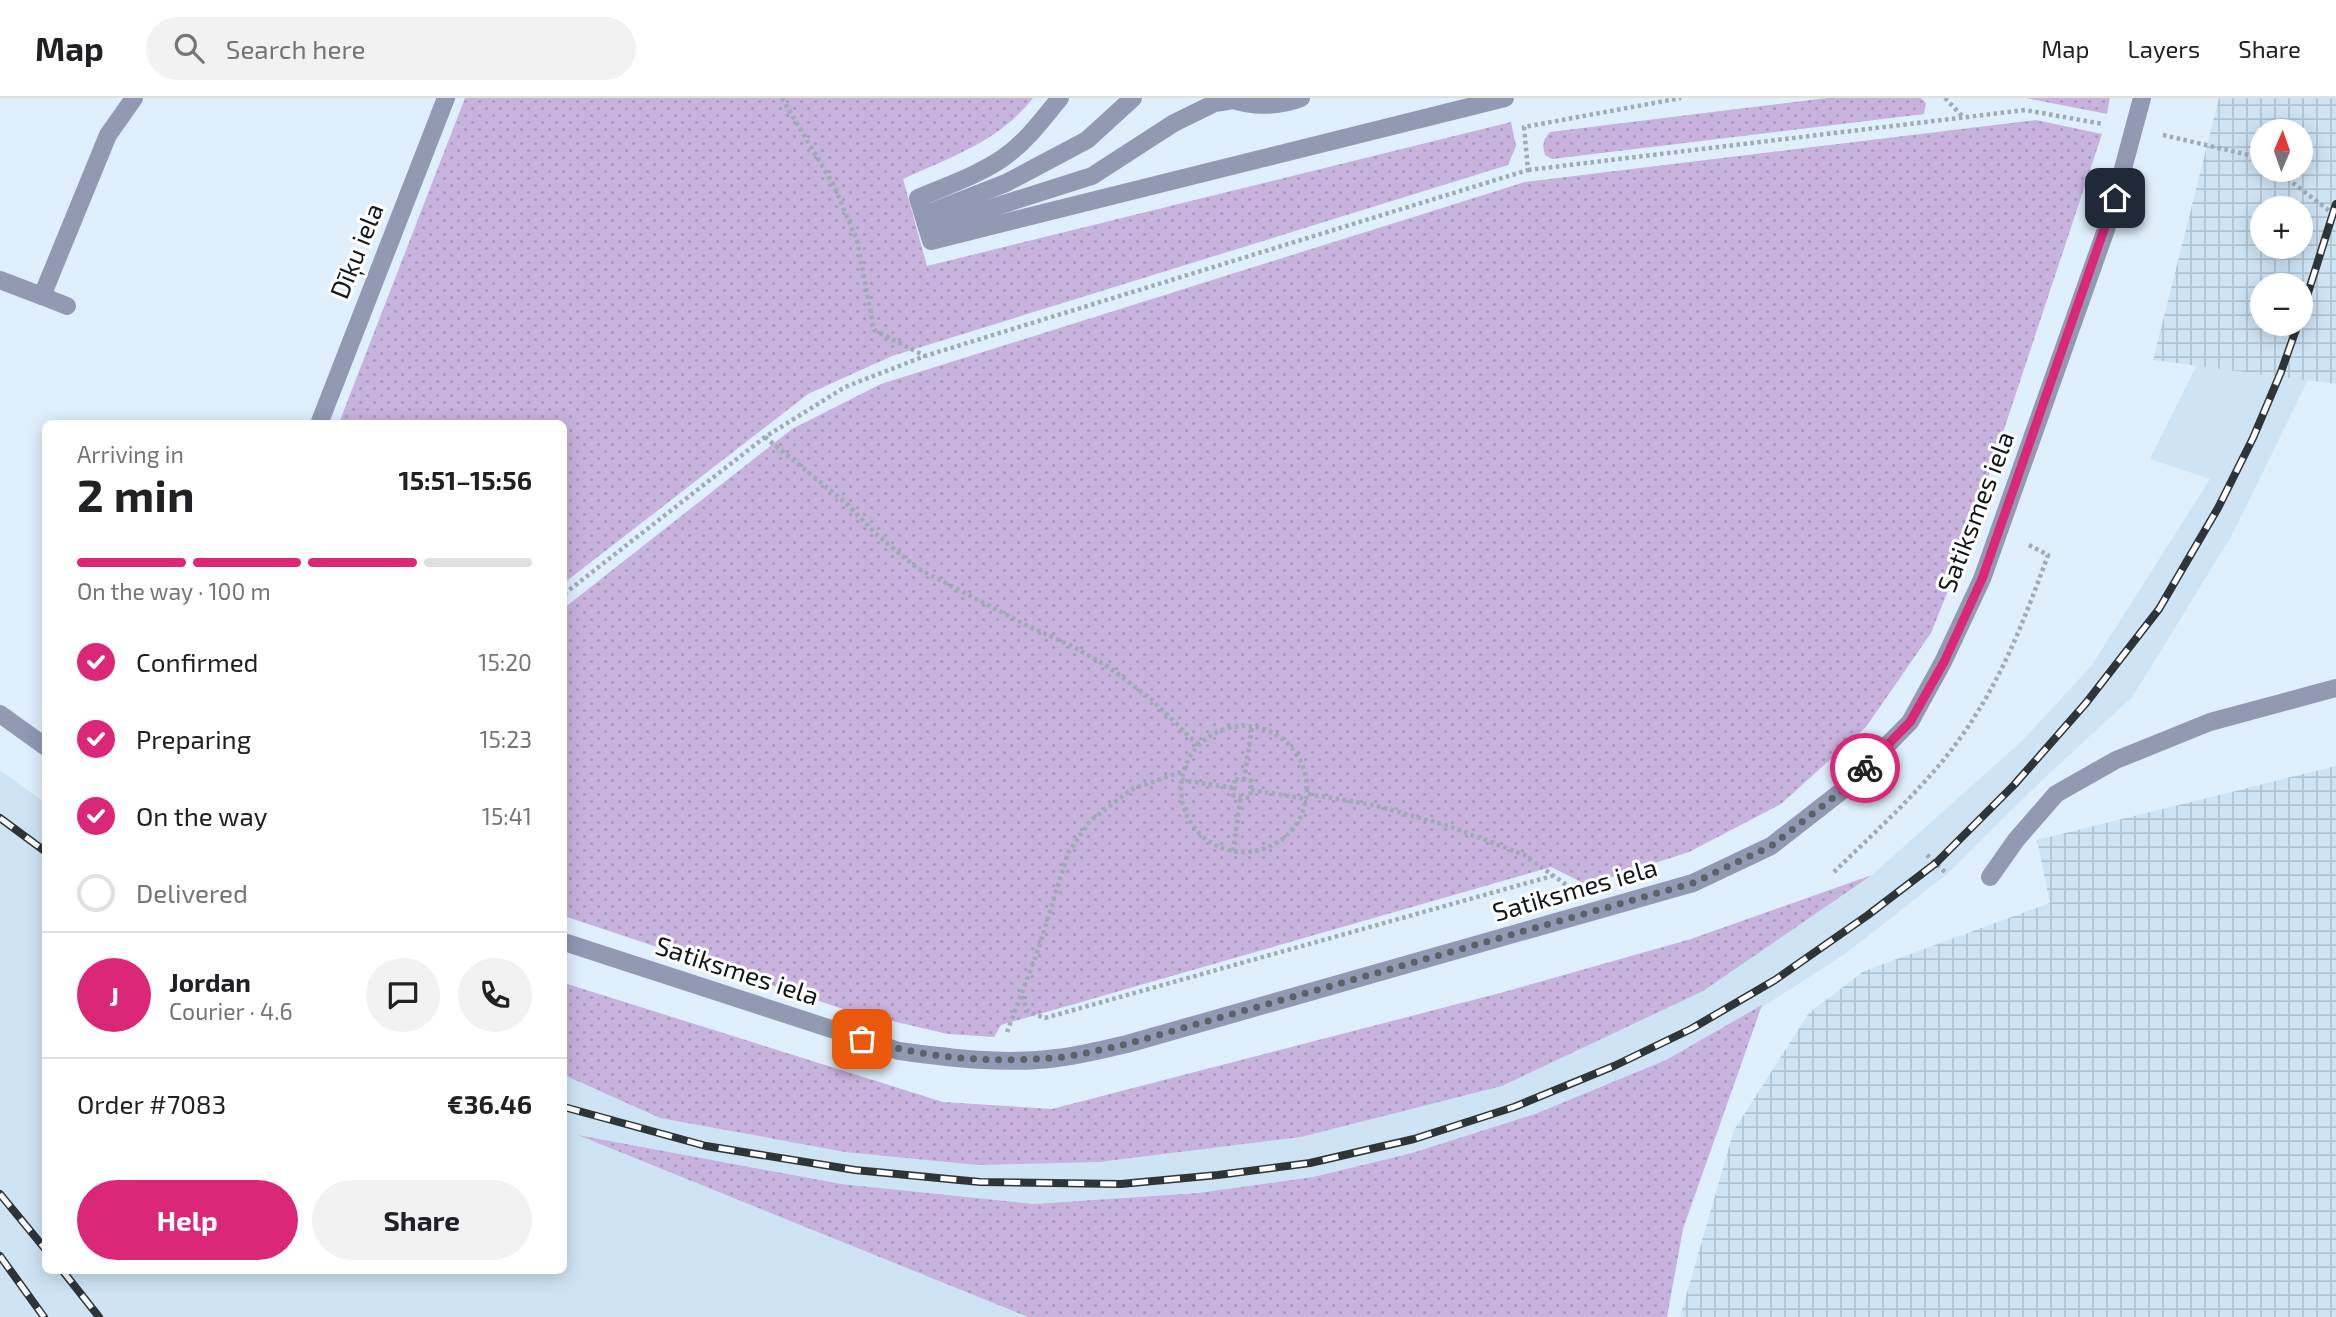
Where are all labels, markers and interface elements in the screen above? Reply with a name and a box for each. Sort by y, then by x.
search box [146,17,636,80]
text: Map [35,28,104,68]
icon: search [170,29,208,67]
text: Search here [226,33,365,64]
text: Map [2041,34,2089,63]
text: Layers [2127,34,2200,63]
text: Share [2238,34,2301,63]
north arrow [2250,119,2314,182]
map controls [2250,119,2313,336]
pin [2085,168,2145,228]
icon: home [2096,179,2134,217]
button: + [2250,196,2313,259]
street label: Dīķu iela [323,198,391,303]
button: − [2250,273,2313,336]
street label: Satiksmes iela [1930,427,2019,596]
text: Arriving in [77,440,184,468]
text: 15:51–15:56 [398,464,532,495]
text: 2 min [77,466,195,521]
text: On the way · 100 m [77,577,271,605]
icon: check [77,643,115,681]
text: Confirmed [136,646,259,677]
text: 15:20 [478,648,532,676]
icon: check [77,720,115,758]
text: Preparing [136,723,251,754]
text: 15:23 [479,725,532,753]
courier [1830,733,1900,803]
icon: bike [1846,749,1884,787]
icon: check [77,797,115,835]
text: On the way [136,800,267,831]
text: 15:41 [482,802,532,830]
street label: Satiksmes iela [1489,850,1660,927]
text: Delivered [136,877,248,908]
street label: Satiksmes iela [652,929,823,1011]
button: chat [366,958,440,1032]
button: phone [458,958,532,1032]
text: Jordan [169,966,251,997]
text: J [109,980,119,1011]
text: Courier · 4.6 [169,997,293,1025]
pin [832,1009,892,1069]
icon: bag [843,1020,881,1058]
text: Order #7083 [77,1088,226,1119]
text: €36.46 [447,1088,532,1119]
button: Help [77,1180,298,1260]
button: Share [312,1180,532,1260]

